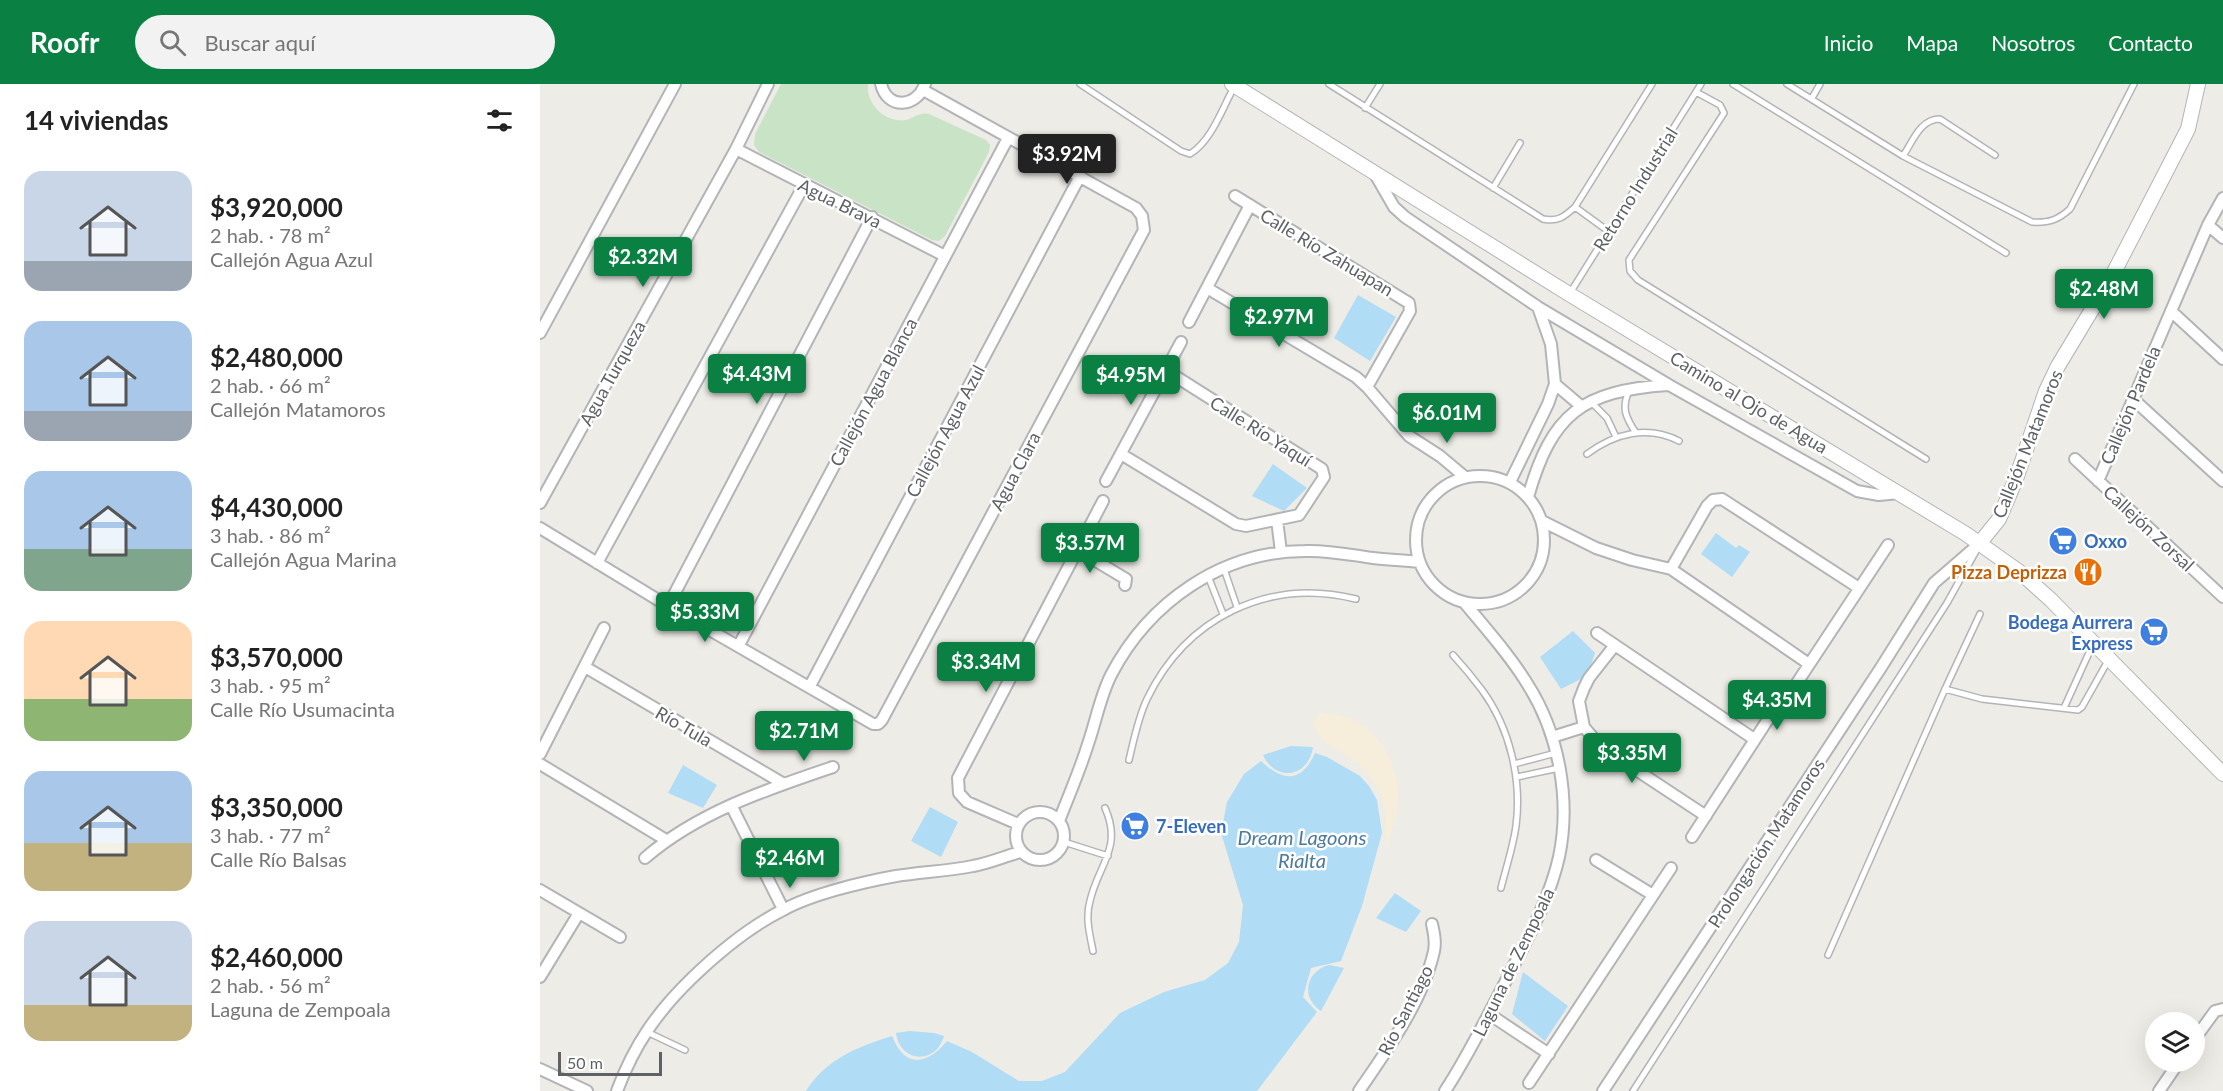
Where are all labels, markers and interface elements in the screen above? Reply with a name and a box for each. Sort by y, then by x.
search box [135,15,555,69]
text: Roofr [30,25,99,59]
icon: search [156,26,189,59]
text: Buscar aquí [204,29,316,56]
text: Inicio [1824,30,1873,55]
text: Mapa [1906,30,1958,55]
text: Nosotros [1991,30,2075,55]
text: Contacto [2108,30,2193,55]
text: 14 viviendas [24,104,168,136]
icon: filters [483,104,516,137]
street label: Retorno Industrial [1588,123,1682,255]
pin: $3.92M [1018,134,1116,185]
text: $3.92M [1032,141,1102,165]
street label: Agua Brava [795,173,885,233]
text: $3,920,000 [210,191,343,223]
icon: home [72,195,144,267]
street label: Calle Río Zahuapan [1256,204,1398,300]
text: 2 hab. · 78 m² [210,223,331,247]
pin: $2.32M [594,237,692,288]
text: $2.32M [608,244,678,268]
text: Callejón Agua Azul [210,247,373,271]
pin: $2.48M [2055,269,2153,320]
text: $2.48M [2069,276,2139,300]
pin: $2.97M [1230,297,1328,348]
text: $2.97M [1244,304,1314,328]
street label: Callejón Agua Blanca [825,314,921,470]
street label: Agua Turqueza [574,317,650,429]
text: $2,480,000 [210,341,343,373]
street label: Callejón Pardela [2095,342,2165,468]
icon: home [72,345,144,417]
street label: Camino al Ojo de Agua [1666,346,1832,458]
pin: $4.43M [708,354,806,405]
pin: $4.95M [1082,355,1180,406]
text: $4.43M [722,361,792,385]
street label: Callejón Agua Azul [901,361,989,501]
text: $4.95M [1096,362,1166,386]
street label: Callejón Matamoros [1987,366,2067,521]
text: 2 hab. · 66 m² [210,373,331,397]
street label: Calle Río Yaquí [1206,391,1316,471]
pin: $6.01M [1398,393,1496,444]
text: Callejón Matamoros [210,397,386,421]
text: $6.01M [1412,400,1482,424]
street label: Agua Clara [985,428,1045,514]
street label: Callejón Zorsal [2099,480,2199,576]
text: $4,430,000 [210,491,343,523]
icon: home [72,495,144,567]
text: 3 hab. · 86 m² [210,523,331,547]
pin: $3.57M [1041,523,1139,574]
supermarket icon: Oxxo [2047,525,2079,557]
text: $3.57M [1055,530,1125,554]
place label: Oxxo [2084,530,2127,552]
text: Callejón Agua Marina [210,547,397,571]
restaurant icon: Pizza Deprizza [2072,556,2104,588]
place label: Pizza Deprizza [1951,561,2067,583]
pin: $5.33M [656,592,754,643]
text: $5.33M [670,599,740,623]
place label: Bodega Aurrera Express [2008,611,2133,654]
supermarket icon: Bodega Aurrera Express [2138,616,2170,648]
text: $3,570,000 [210,641,343,673]
pin: $3.34M [937,642,1035,693]
icon: home [72,645,144,717]
text: $3.34M [951,649,1021,673]
text: 3 hab. · 95 m² [210,673,331,697]
pin: $4.35M [1728,680,1826,731]
text: $4.35M [1742,687,1812,711]
text: Calle Río Usumacinta [210,697,395,721]
street label: Río Tula [652,701,716,751]
pin: $2.71M [755,711,853,762]
text: $2.71M [769,718,839,742]
pin: $3.35M [1583,733,1681,784]
text: $3.35M [1597,740,1667,764]
street label: Prolongación Matamoros [1703,754,1829,932]
text: $3,350,000 [210,791,343,823]
icon: home [72,795,144,867]
supermarket icon: 7-Eleven [1119,810,1151,842]
place label: 7-Eleven [1156,815,1226,837]
text: 3 hab. · 77 m² [210,823,331,847]
water label: Dream Lagoons Rialta [1238,825,1366,872]
pin: $2.46M [741,838,839,889]
text: $2.46M [755,845,825,869]
text: Calle Río Balsas [210,847,347,871]
street label: Laguna de Zempoala [1467,884,1559,1040]
text: $2,460,000 [210,941,343,973]
icon: home [72,945,144,1017]
street label: Río Santiago [1373,961,1437,1059]
text: 2 hab. · 56 m² [210,973,331,997]
text: Laguna de Zempoala [210,997,391,1021]
map controls [2145,1012,2205,1072]
button: layers [2145,1012,2205,1072]
scale bar [558,1049,662,1076]
text: 50 m [567,1053,603,1072]

